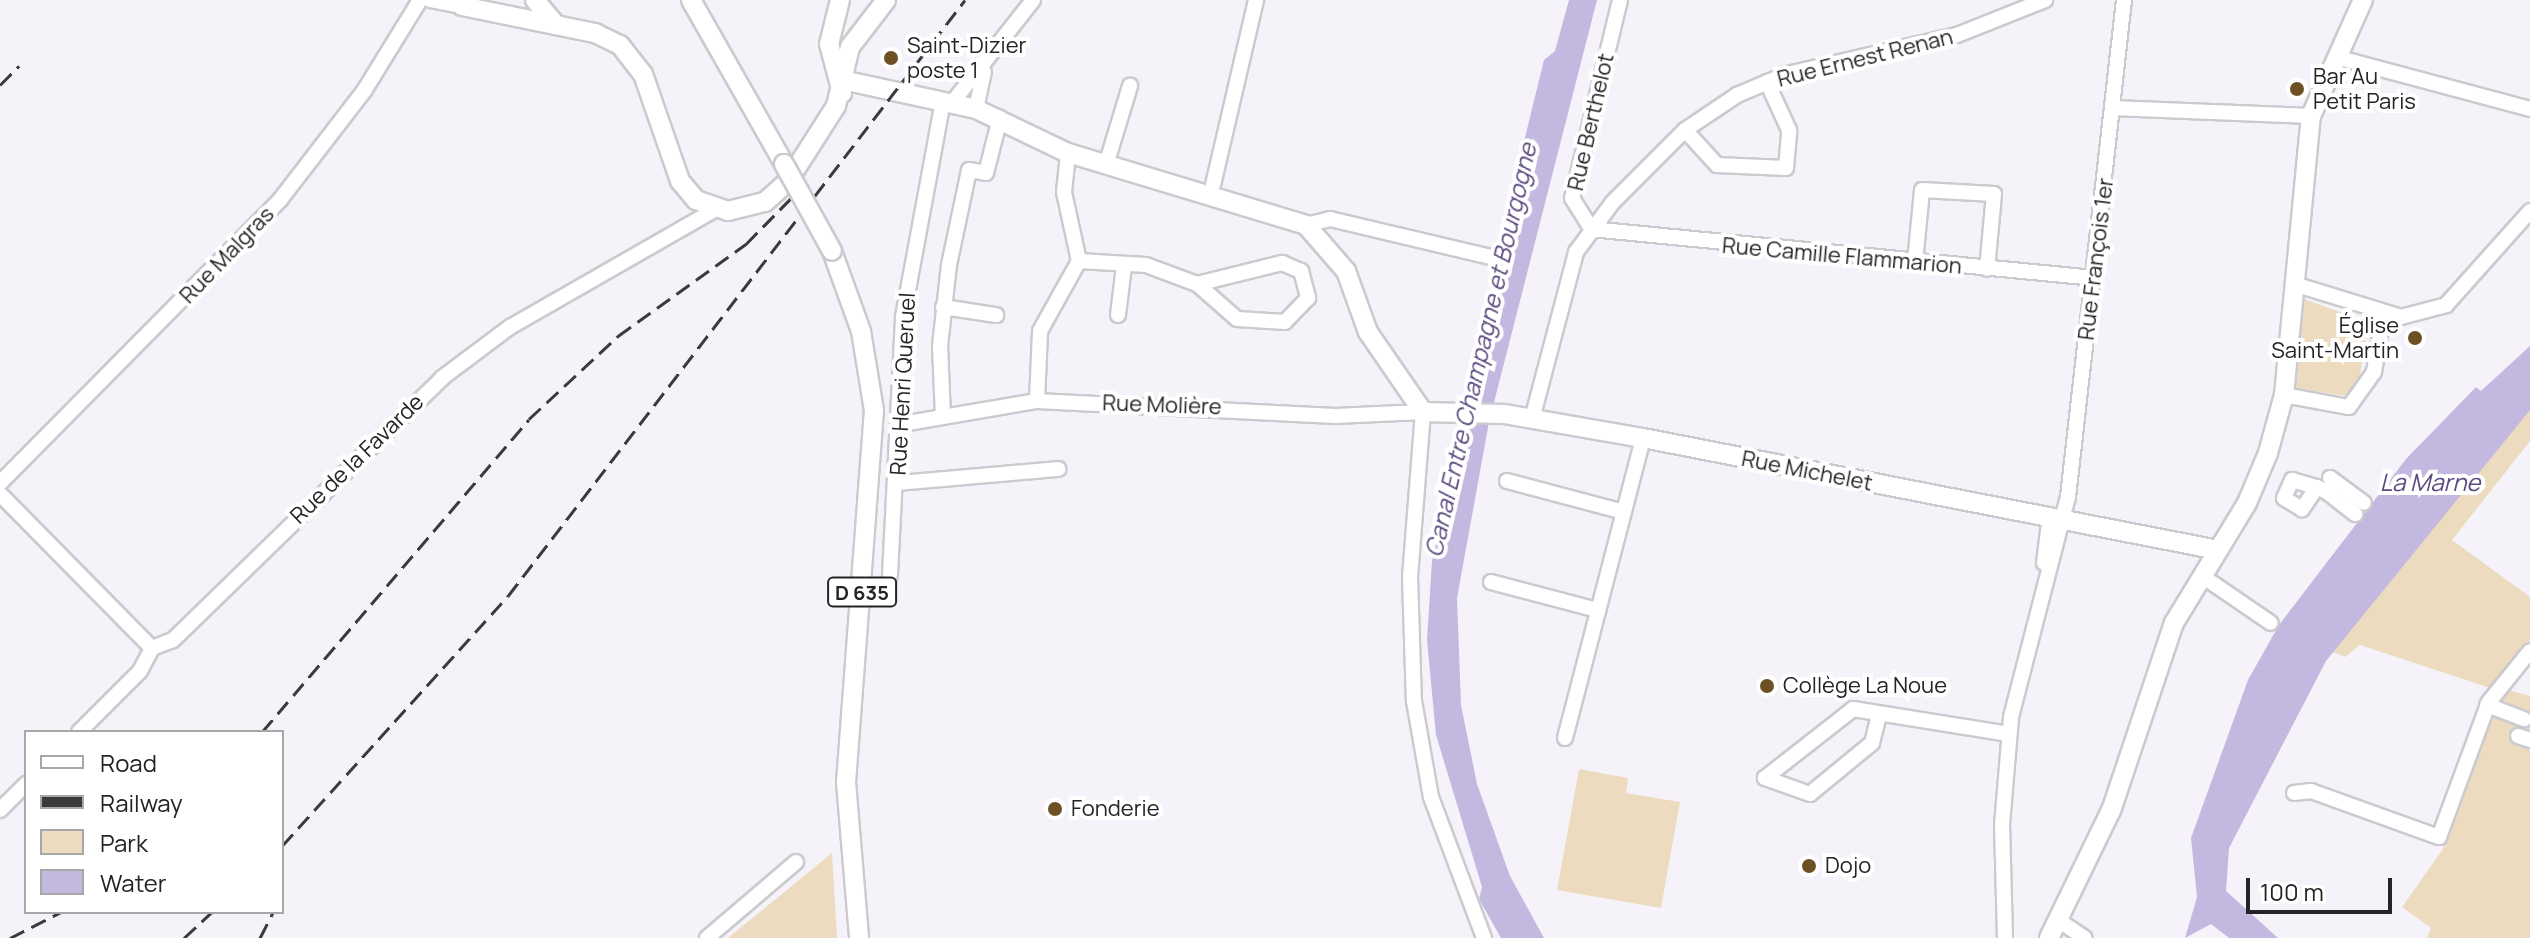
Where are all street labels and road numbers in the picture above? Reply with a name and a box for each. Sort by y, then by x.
street label: Rue Ernest Renan [1774,23,1956,93]
street label: Rue Berthelot [1562,51,1620,193]
street label: Rue François 1er [2073,176,2119,342]
street label: Rue Malgras [174,201,280,309]
street label: Rue Camille Flammarion [1721,232,1963,280]
street label: Rue Henri Queruel [885,292,921,476]
street label: Rue de la Favarde [285,389,429,529]
street label: Rue Molière [1102,390,1222,420]
street label: Rue Michelet [1739,445,1875,497]
road number: D 635 [826,576,898,608]

